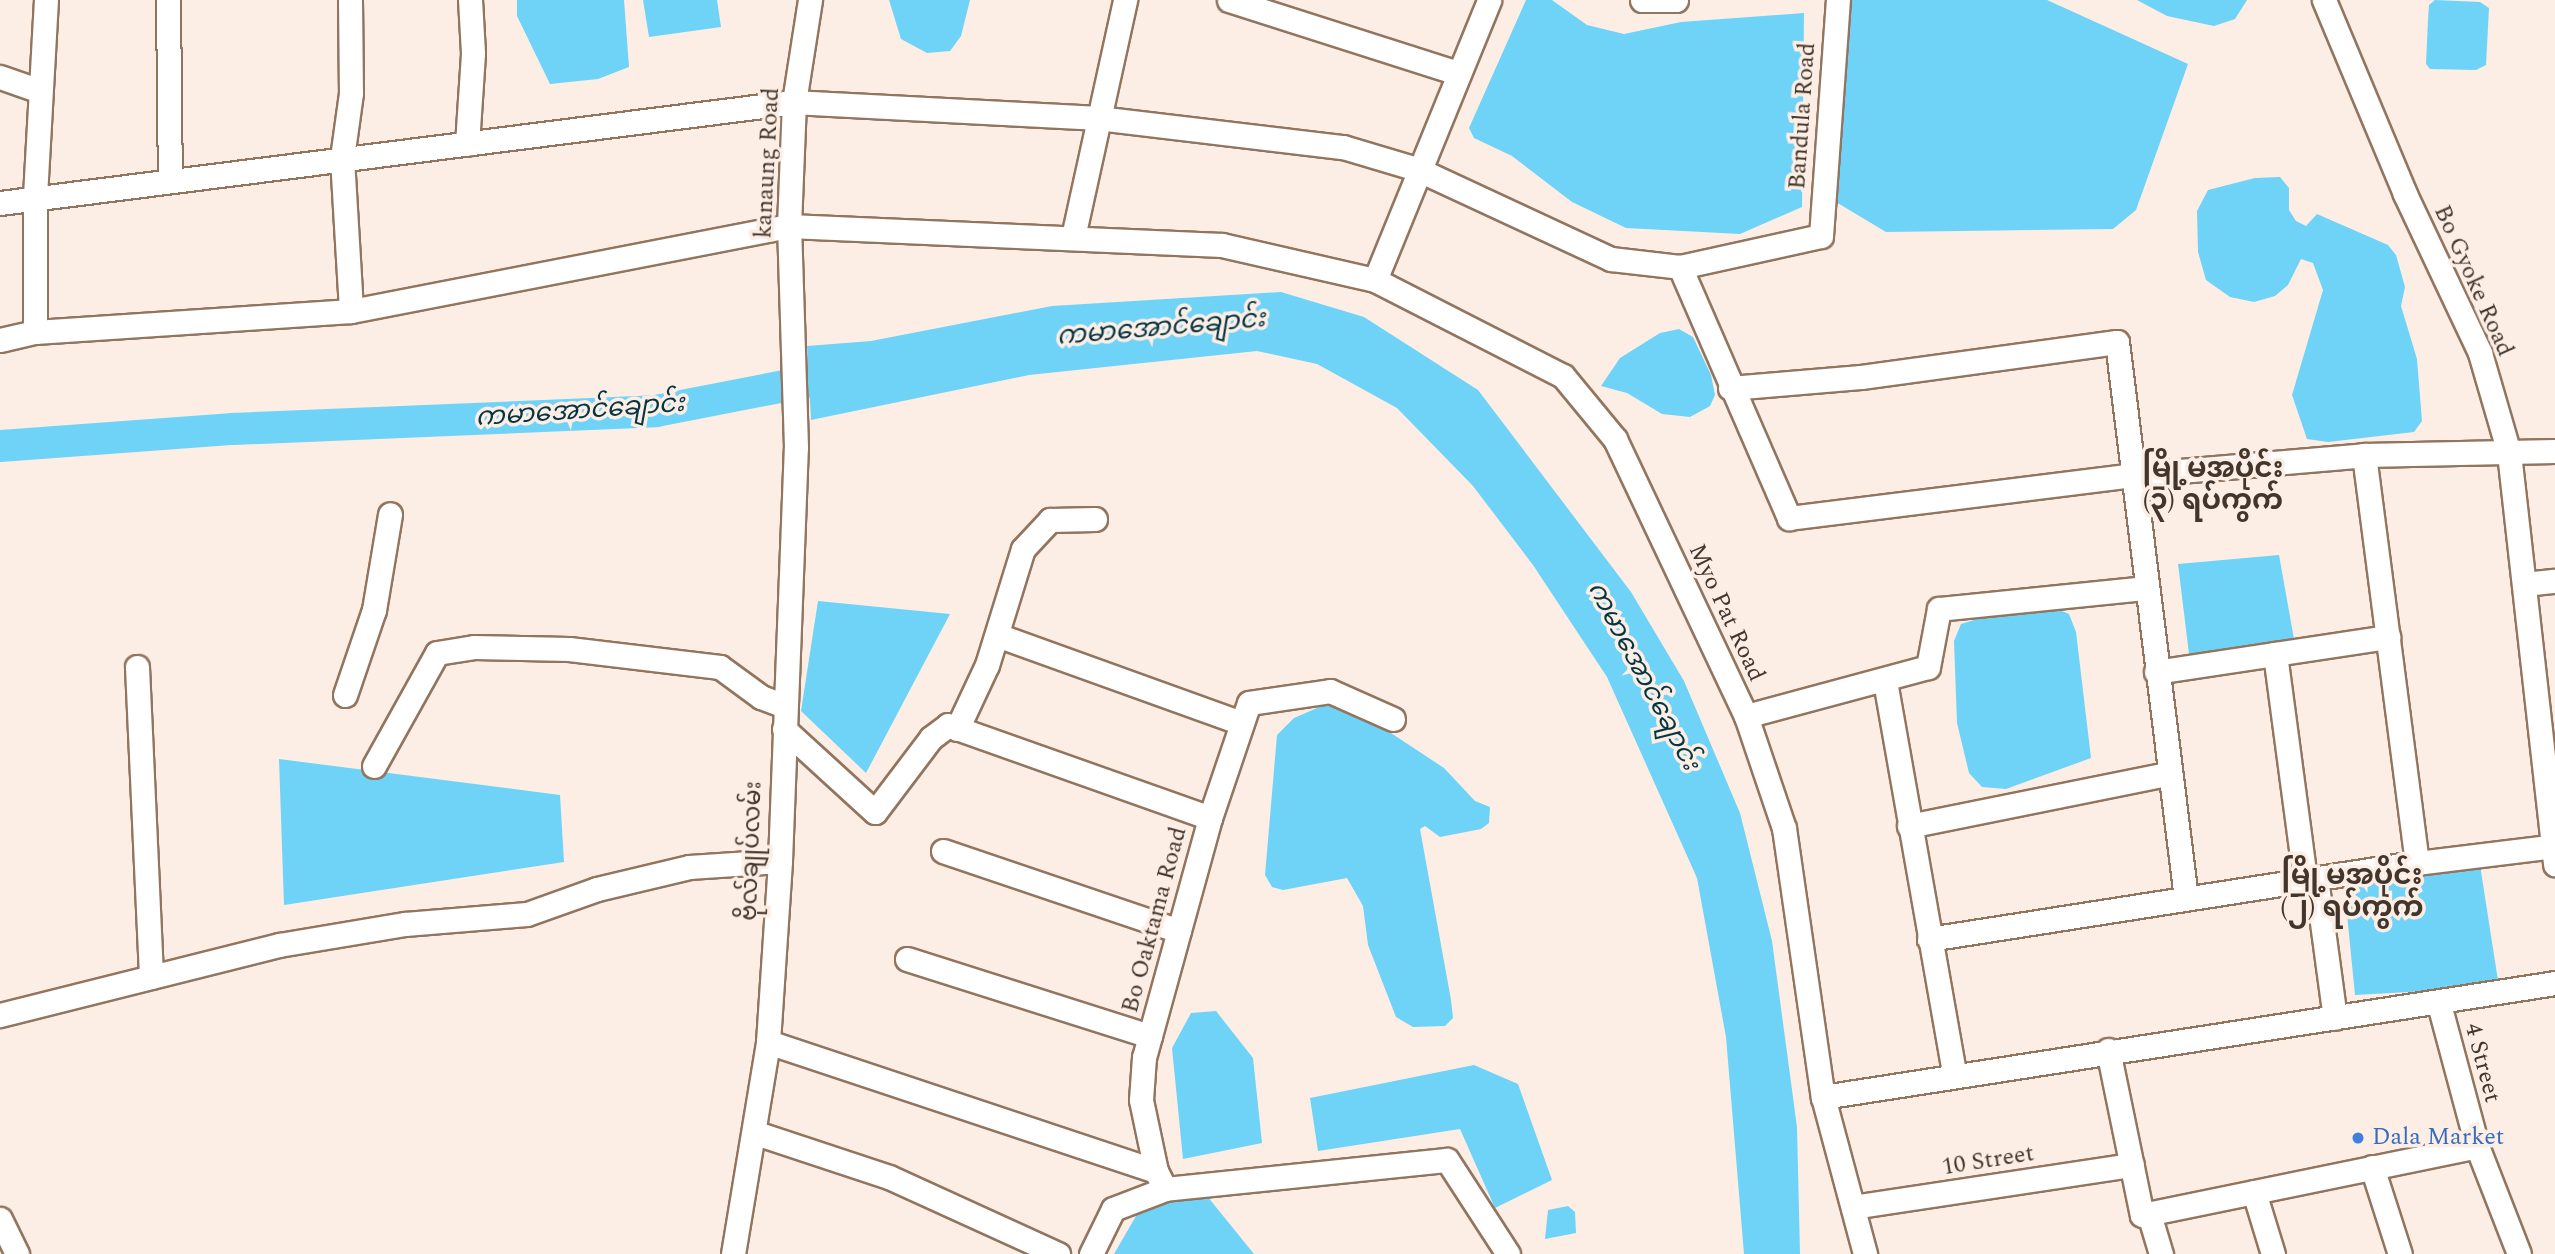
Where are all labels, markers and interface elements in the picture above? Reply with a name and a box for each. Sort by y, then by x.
street label: Bandula Road [1783,42,1823,190]
street label: kanaung Road [750,87,786,239]
street label: Bo Gyoke Road [2427,201,2519,361]
water label: ကမာအောင်ချောင်း [1055,303,1267,353]
water label: ကမာအောင်ချောင်း [475,388,685,434]
district label: မြို့မအပိုင်း (၃) ရပ်ကွက် [2142,452,2284,518]
street label: Myo Pat Road [1682,540,1770,686]
water label: ကမာအောင်ချောင်း [1580,576,1706,776]
street label: ဗိုလ်ချုပ်လမ်း [735,781,769,921]
street label: Bo Oaktama Road [1116,824,1194,1016]
district label: မြို့မအပိုင်း (၂) ရပ်ကွက် [2280,859,2424,925]
street label: 4 Street [2458,1020,2506,1106]
place label: Dala Market [2372,1124,2504,1152]
marker: Dala Market [2350,1130,2366,1146]
street label: 10 Street [1940,1140,2036,1182]

